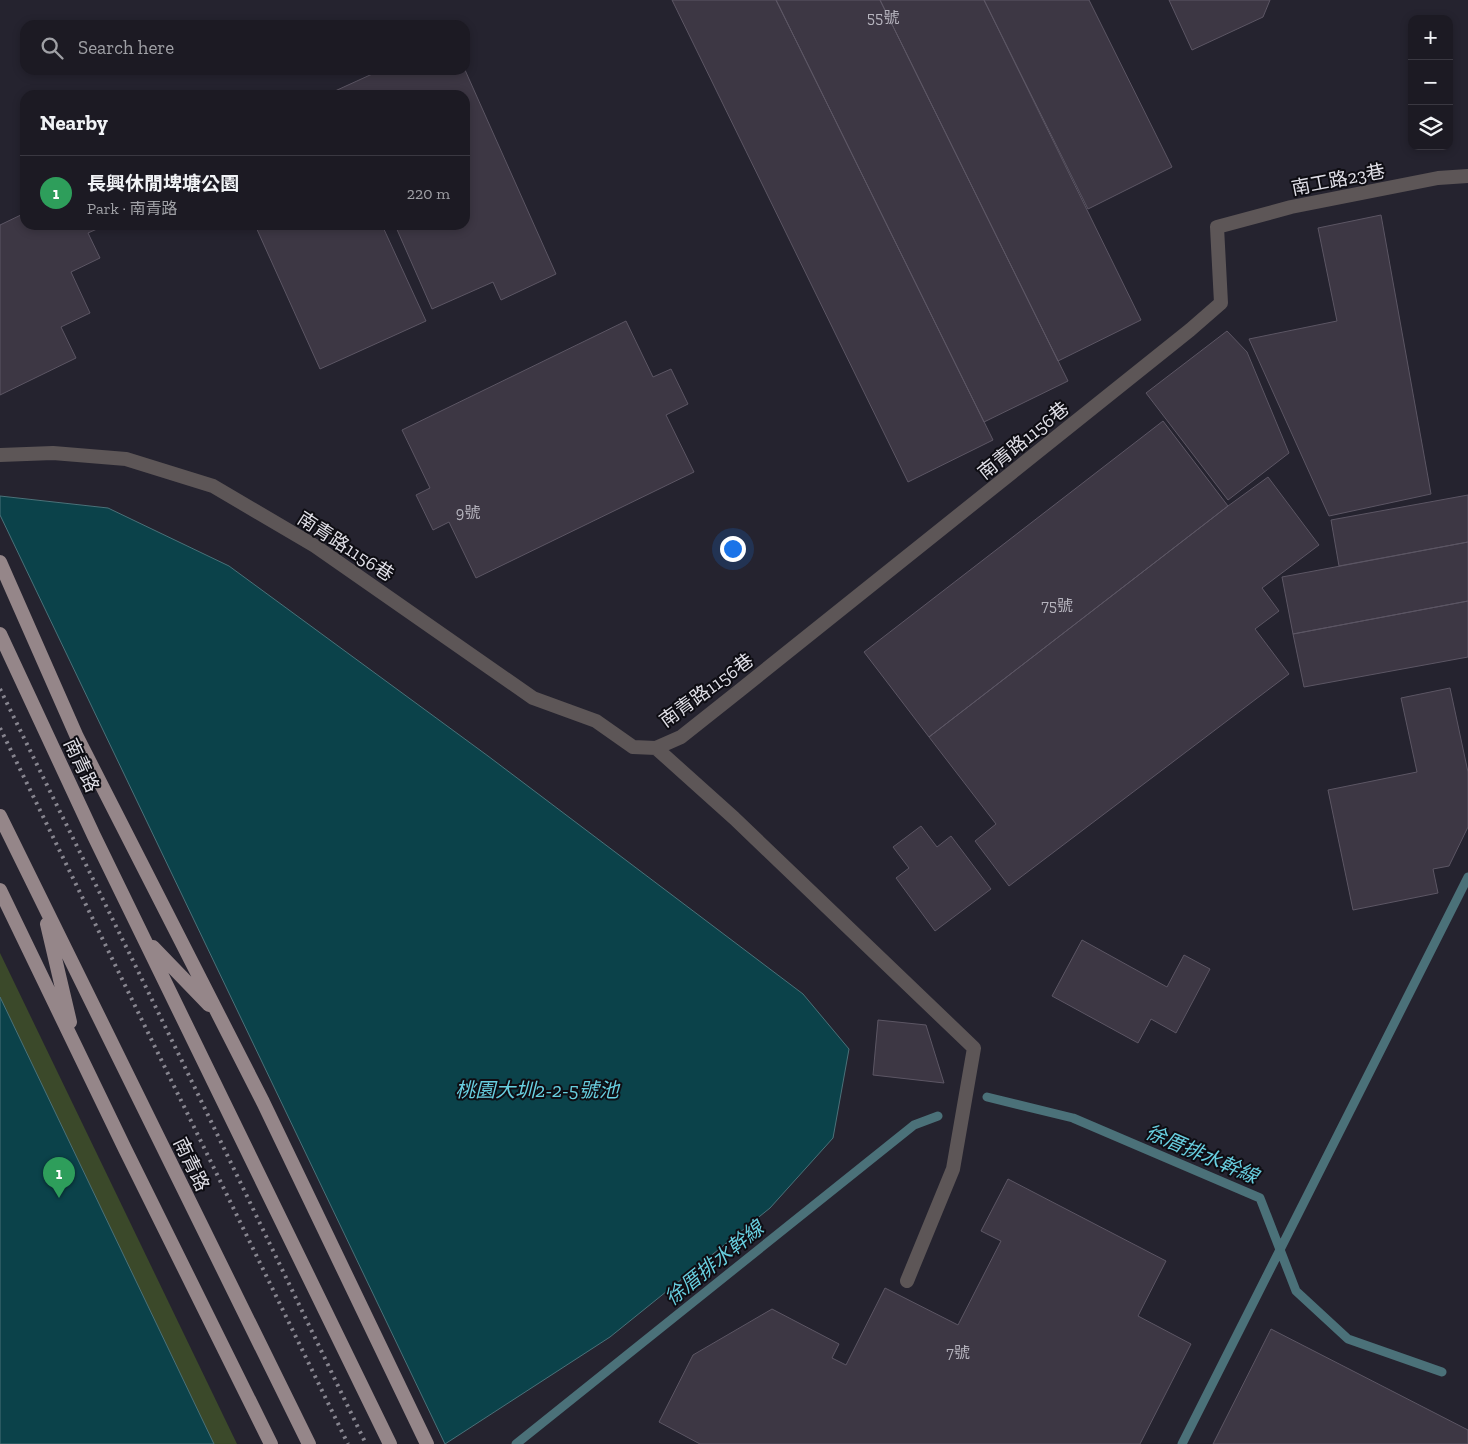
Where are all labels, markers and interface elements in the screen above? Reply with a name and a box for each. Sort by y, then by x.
house number: 55號 [867,8,899,27]
map controls [1408,15,1453,150]
button: + [1408,15,1453,60]
search box [20,20,470,75]
icon: search [38,34,66,62]
text: Search here [78,36,174,59]
button: − [1408,60,1453,105]
button: layers [1408,105,1453,150]
text: Nearby [40,110,108,135]
street label: 南工路23巷 [1289,159,1387,200]
text: 長興休閒埤塘公園 [87,172,239,195]
text: 1 [53,184,59,203]
text: 220 m [407,184,450,203]
text: Park · 南青路 [87,199,178,218]
street label: 南青路1156巷 [973,397,1073,484]
house number: 9號 [456,503,480,522]
street label: 南青路1156巷 [293,507,398,586]
your location [720,536,746,562]
house number: 75號 [1041,596,1073,615]
street label: 南青路1156巷 [655,649,758,732]
street label: 南青路 [59,735,104,796]
water label: 桃園大圳2-2-5號池 [455,1078,621,1102]
water label: 徐厝排水幹線 [1142,1120,1264,1189]
street label: 南青路 [169,1134,214,1195]
pin: 1 [43,1157,75,1198]
water label: 徐厝排水幹線 [660,1215,770,1310]
house number: 7號 [946,1343,970,1362]

